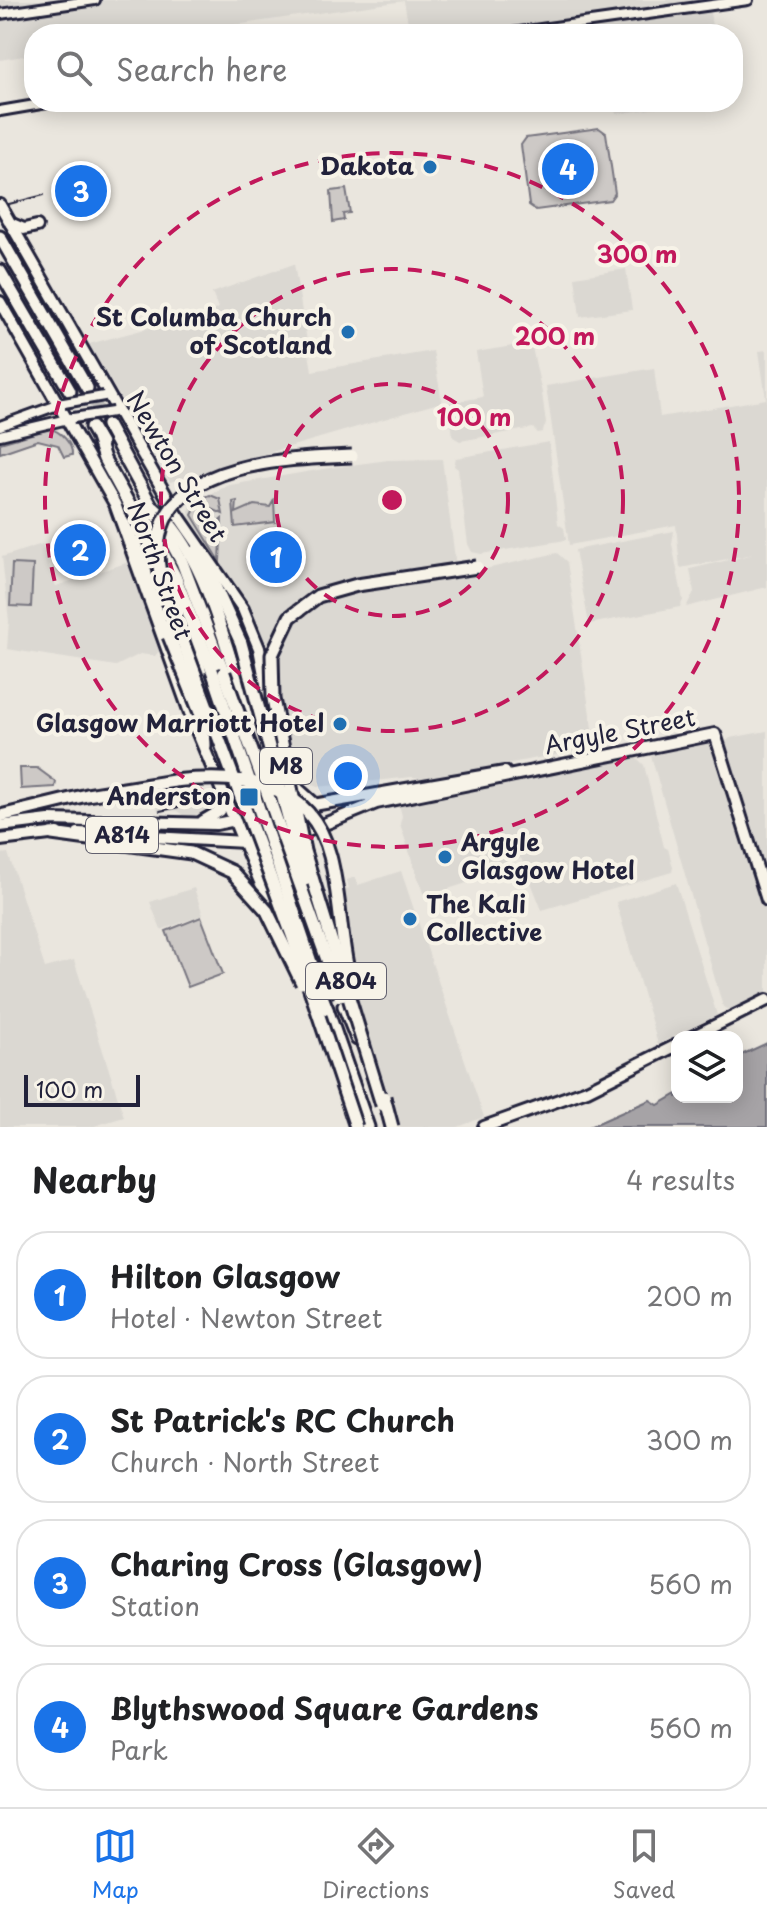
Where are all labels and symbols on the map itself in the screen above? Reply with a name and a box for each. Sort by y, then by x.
pin: 4 [542,139,594,199]
place label: Dakota [320,147,415,183]
marker: Dakota [421,158,439,176]
pin: 3 [55,161,107,221]
text: 300 m [596,235,678,271]
place label: St Columba Church of Scotland [96,298,332,362]
text: 200 m [515,317,595,353]
marker: St Columba Church of Scotland [339,323,357,341]
street label: Newton Street [118,384,237,548]
text: 100 m [437,398,511,434]
centre of rings [378,486,406,514]
street label: North Street [119,496,203,645]
pin: 2 [54,520,106,580]
pin: 1 [250,527,302,587]
street label: Argyle Street [541,698,698,762]
place label: Glasgow Marriott Hotel [36,704,324,740]
marker: Glasgow Marriott Hotel [331,715,349,733]
road number: M8 [260,748,312,784]
your location [328,756,368,796]
place label: Anderston [106,777,231,813]
marker: Anderston [238,786,260,808]
road number: A814 [86,817,158,853]
place label: Argyle Glasgow Hotel [460,823,635,887]
marker: Argyle Glasgow Hotel [436,848,454,866]
place label: The Kali Collective [426,885,542,949]
marker: The Kali Collective [401,910,419,928]
road number: A804 [306,963,386,999]
scale bar [24,1071,140,1107]

